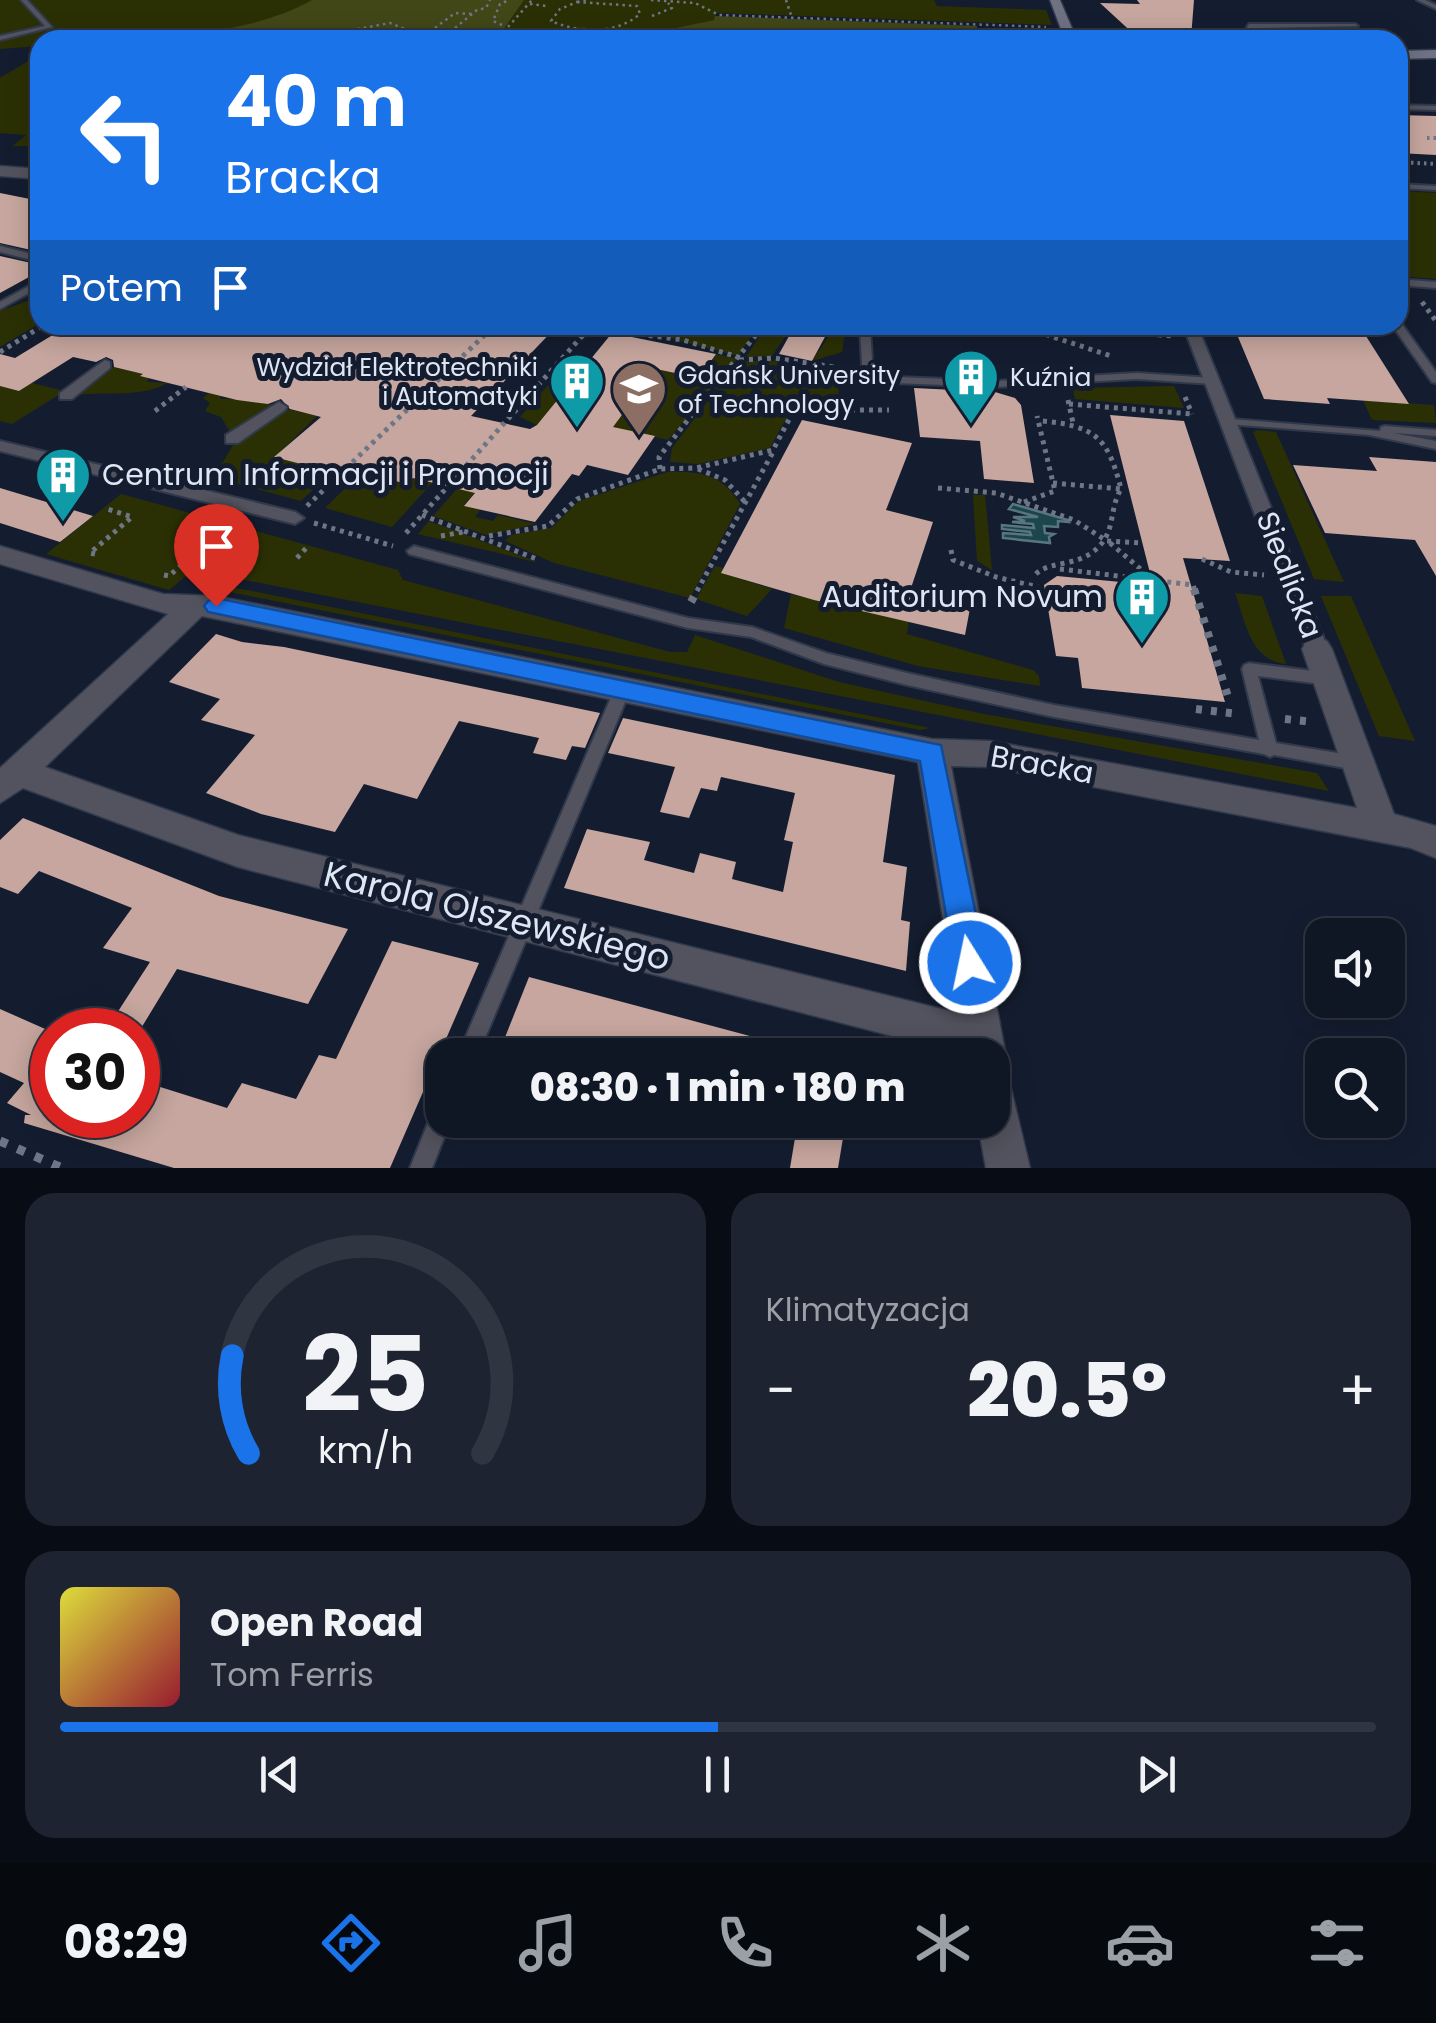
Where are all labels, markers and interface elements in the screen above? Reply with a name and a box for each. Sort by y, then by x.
text: 40 m [225,52,407,151]
icon: left [60,70,190,200]
text: Bracka [225,146,381,209]
icon: arrive [203,260,258,315]
text: Potem [60,261,183,314]
building icon: Kuźnia [941,347,1001,426]
place label: Wydział Elektrotechniki i Automatyki [257,350,538,414]
building icon: Wydział Elektrotechniki i Automatyki [547,351,607,430]
place label: Gdańsk University of Technology [678,358,900,422]
school or university icon: Gdańsk University of Technology [609,359,669,438]
place label: Kuźnia [1010,360,1091,395]
building icon: Centrum Informacji i Promocji [33,445,93,524]
place label: Centrum Informacji i Promocji [102,453,549,496]
pin [174,504,259,607]
street label: Siedlicka [1246,505,1333,644]
icon: arrive [189,519,244,574]
building icon: Auditorium Novum [1112,567,1172,646]
place label: Auditorium Novum [822,575,1103,618]
street label: Bracka [987,734,1097,795]
street label: Karola Olszewskiego [319,849,675,982]
position arrow [918,911,1022,1015]
map controls [1305,918,1405,1138]
button: sound [1305,918,1405,1018]
speed limit sign: 30 [30,1008,160,1138]
button: search [1305,1038,1405,1138]
text: 08:30 · 1 min · 180 m [530,1061,905,1114]
text: Klimatyzacja [766,1287,970,1332]
text: 25 [302,1302,429,1447]
text: 20.5° [967,1338,1167,1443]
text: − [766,1352,796,1429]
text: + [1338,1352,1376,1429]
text: km/h [318,1425,413,1476]
text: Open Road [210,1596,423,1649]
text: Tom Ferris [210,1652,374,1697]
icon: previous [252,1747,307,1802]
icon: pause [690,1747,745,1802]
icon: next [1129,1747,1184,1802]
icon: directions [316,1908,386,1978]
icon: music [513,1908,583,1978]
icon: phone [710,1908,780,1978]
icon: climate [908,1908,978,1978]
icon: car [1105,1908,1175,1978]
icon: filters [1302,1908,1372,1978]
text: 08:29 [64,1911,188,1974]

